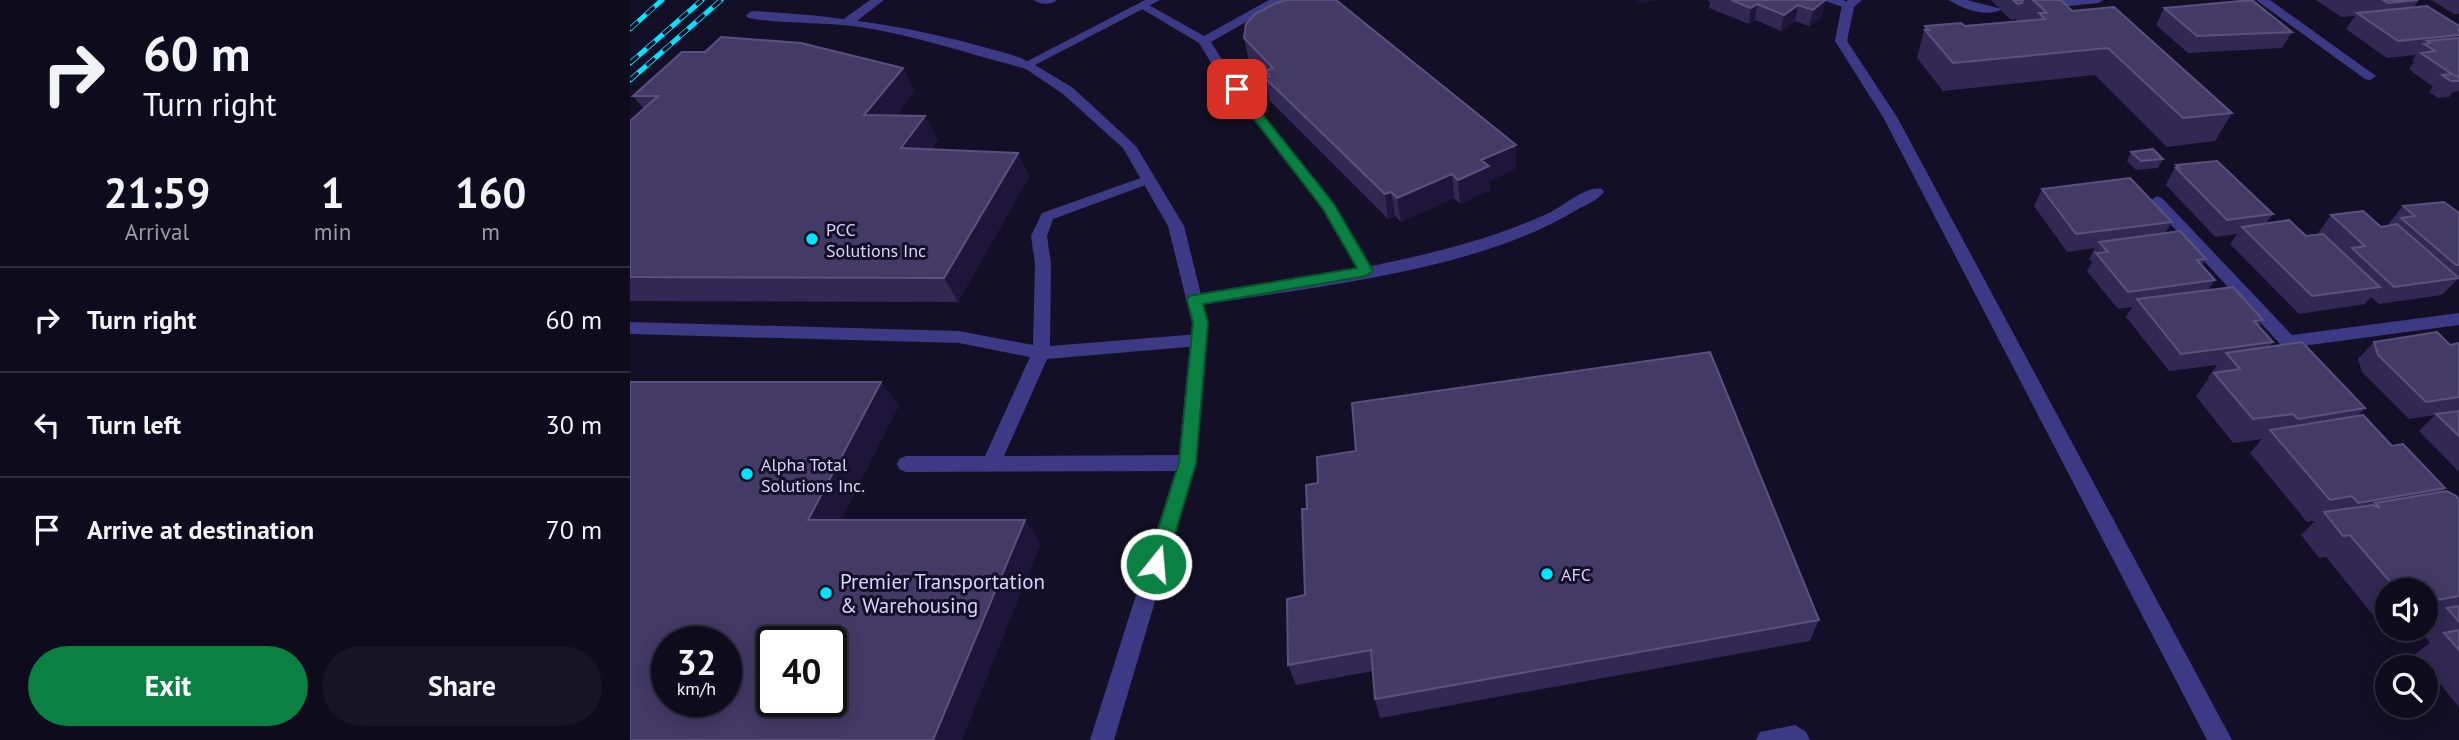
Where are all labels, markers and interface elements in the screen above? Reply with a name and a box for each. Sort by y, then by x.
text: 60 m [143,21,250,85]
icon: right [28,28,119,119]
pin [1207,59,1267,119]
icon: arrive [1218,70,1256,108]
text: Turn right [143,83,277,125]
text: 21:59 [104,165,210,220]
text: 1 [321,165,344,220]
text: 160 [455,165,526,220]
text: Arrival [125,217,189,246]
text: min [314,217,351,246]
text: m [481,217,500,246]
place label: PCC Solutions Inc [826,218,926,262]
marker: PCC Solutions Inc [804,231,820,247]
icon: right [28,301,66,339]
text: Turn right [87,303,196,336]
text: 60 m [546,303,602,336]
icon: left [28,406,66,444]
text: Turn left [87,408,181,441]
text: 30 m [546,408,602,441]
place label: Alpha Total Solutions Inc. [761,453,865,497]
marker: Alpha Total Solutions Inc. [739,466,755,482]
icon: arrive [28,511,66,549]
text: Arrive at destination [87,513,314,546]
text: 70 m [546,513,602,546]
position arrow [1119,527,1193,601]
place label: AFC [1561,563,1591,586]
marker: AFC [1539,566,1555,582]
place label: Premier Transportation & Warehousing [840,568,1045,619]
map controls [2375,578,2438,718]
button: sound [2375,578,2438,641]
marker: Premier Transportation & Warehousing [818,585,834,601]
speed limit sign: 40 [756,626,847,717]
text: 32 [677,639,716,685]
button: Exit [28,646,308,726]
button: Share [322,646,602,726]
button: search [2375,655,2438,718]
text: km/h [677,677,716,700]

